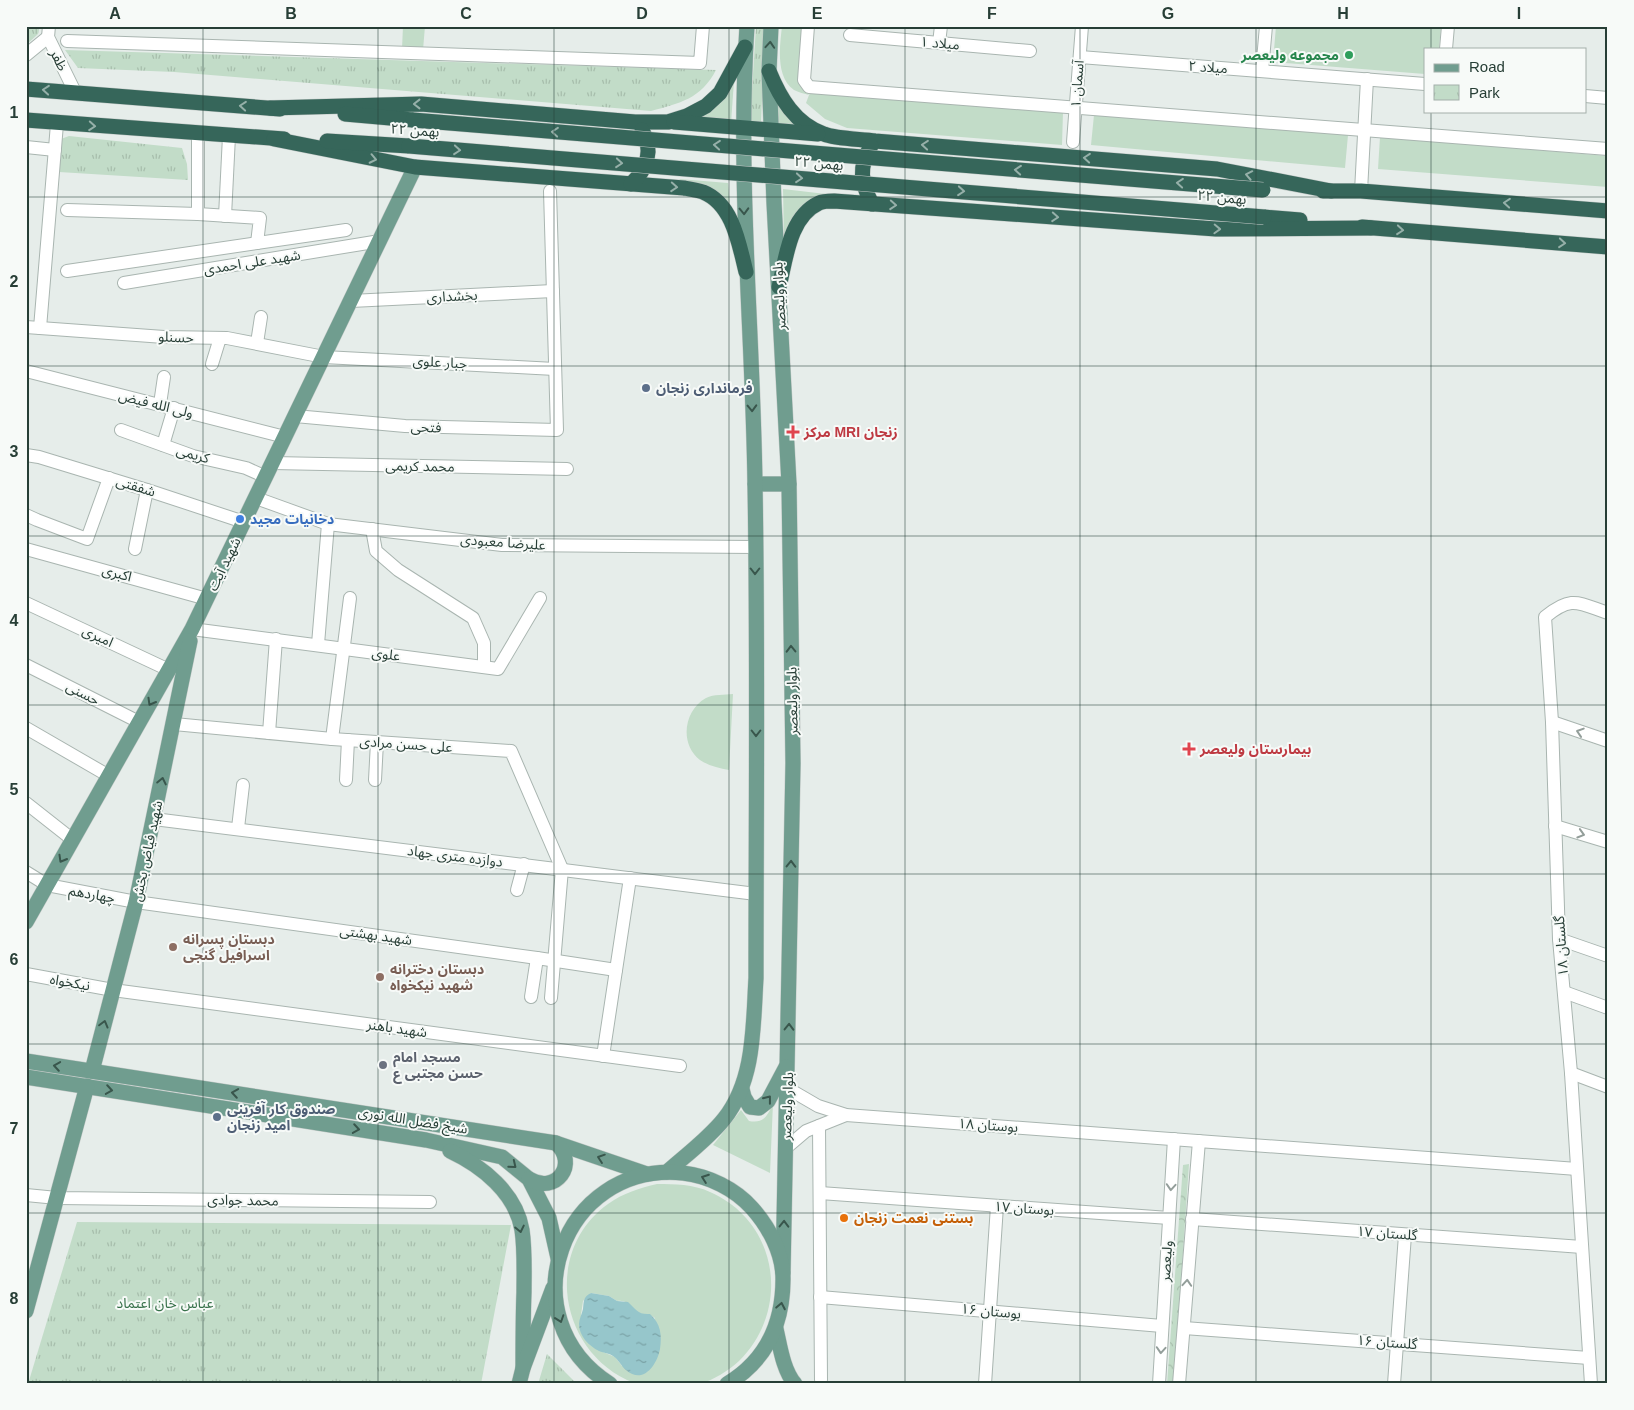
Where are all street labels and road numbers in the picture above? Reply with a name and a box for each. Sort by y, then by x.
street label: میلاد ۱ [920,33,960,53]
street label: ظفر [46,46,71,74]
street label: میلاد ۲ [1188,58,1228,76]
street label: آسمان ۱ [1067,59,1088,109]
street label: ۲۲ بهمن [390,120,440,141]
street label: ۲۲ بهمن [794,153,844,174]
street label: ۲۲ بهمن [1197,187,1247,208]
street label: شهید علی احمدی [202,246,302,279]
street label: بلوار ولیعصر [769,261,790,331]
street label: بخشداری [426,287,478,306]
street label: حسنلو [158,328,194,347]
street label: جبار علوی [412,353,468,372]
street label: ولی الله فیض [117,387,195,422]
street label: فتحی [410,418,442,437]
street label: کریمی [174,442,212,467]
street label: محمد کریمی [385,457,455,476]
street label: شفقتی [114,472,158,501]
street label: علیرضا معبودی [460,531,546,554]
street label: شهید آیت [204,535,245,594]
street label: اکبری [100,561,134,586]
street label: امیری [80,622,116,651]
street label: علوی [371,644,401,665]
street label: بلوار ولیعصر [783,667,802,736]
street label: حسنی [63,678,102,709]
street label: علی حسن مرادی [359,733,453,756]
street label: شهید فیاض بخش [128,799,166,903]
street label: دوازده متری جهاد [406,842,504,871]
street label: چهاردهم [67,882,116,909]
street label: گلستان ۱۸ [1551,915,1572,977]
street label: شهید بهشتی [339,922,413,949]
street label: نیکخواه [48,971,92,994]
street label: شهید باهنر [365,1016,428,1041]
street label: بلوار ولیعصر [778,1071,797,1141]
street label: شیخ فضل الله نوری [357,1103,469,1140]
street label: بوستان ۱۸ [957,1115,1019,1136]
street label: محمد جوادی [207,1191,279,1210]
street label: بوستان ۱۷ [993,1198,1055,1219]
street label: گلستان ۱۷ [1356,1223,1418,1244]
street label: ولیعصر [1157,1240,1176,1283]
street label: بوستان ۱۶ [960,1300,1022,1323]
street label: گلستان ۱۶ [1356,1332,1418,1353]

